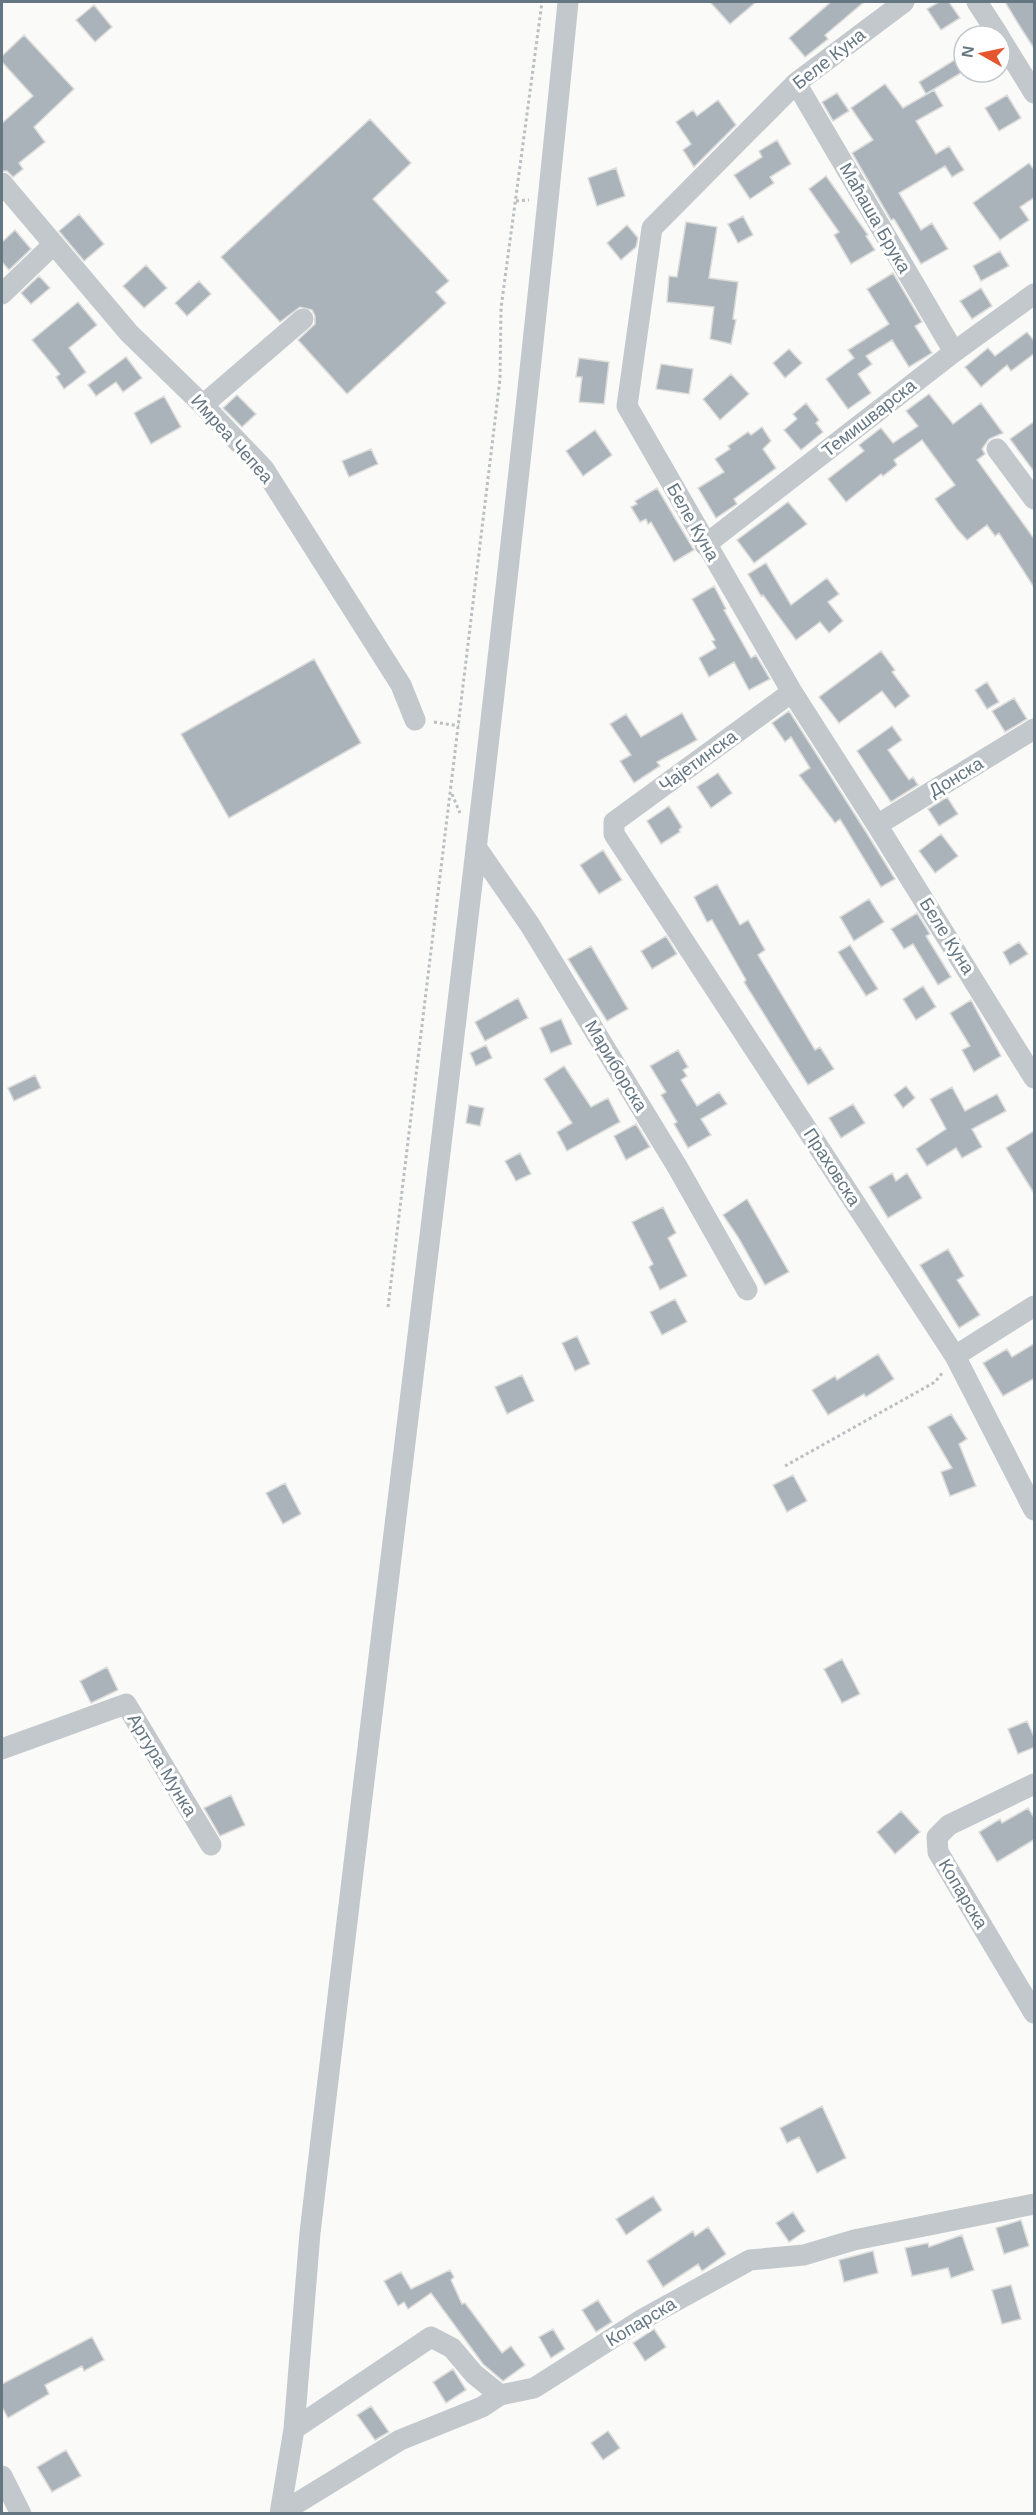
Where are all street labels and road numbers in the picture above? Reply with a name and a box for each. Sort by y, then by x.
street label: Беле Куна [789,24,870,93]
street label: Маћаша Брука [835,159,915,277]
street label: Темишварска [818,375,921,461]
street label: Имреа Чепеа [187,391,278,488]
street label: Беле Куна [663,480,724,565]
street label: Чајетинска [655,726,741,796]
street label: Донска [925,753,988,801]
street label: Беле Куна [916,894,979,979]
street label: Мариборска [581,1017,652,1116]
street label: Праховска [800,1124,865,1210]
street label: Артура Мунка [123,1710,201,1821]
street label: Копарска [934,1856,992,1933]
street label: Копарска [603,2293,680,2351]

